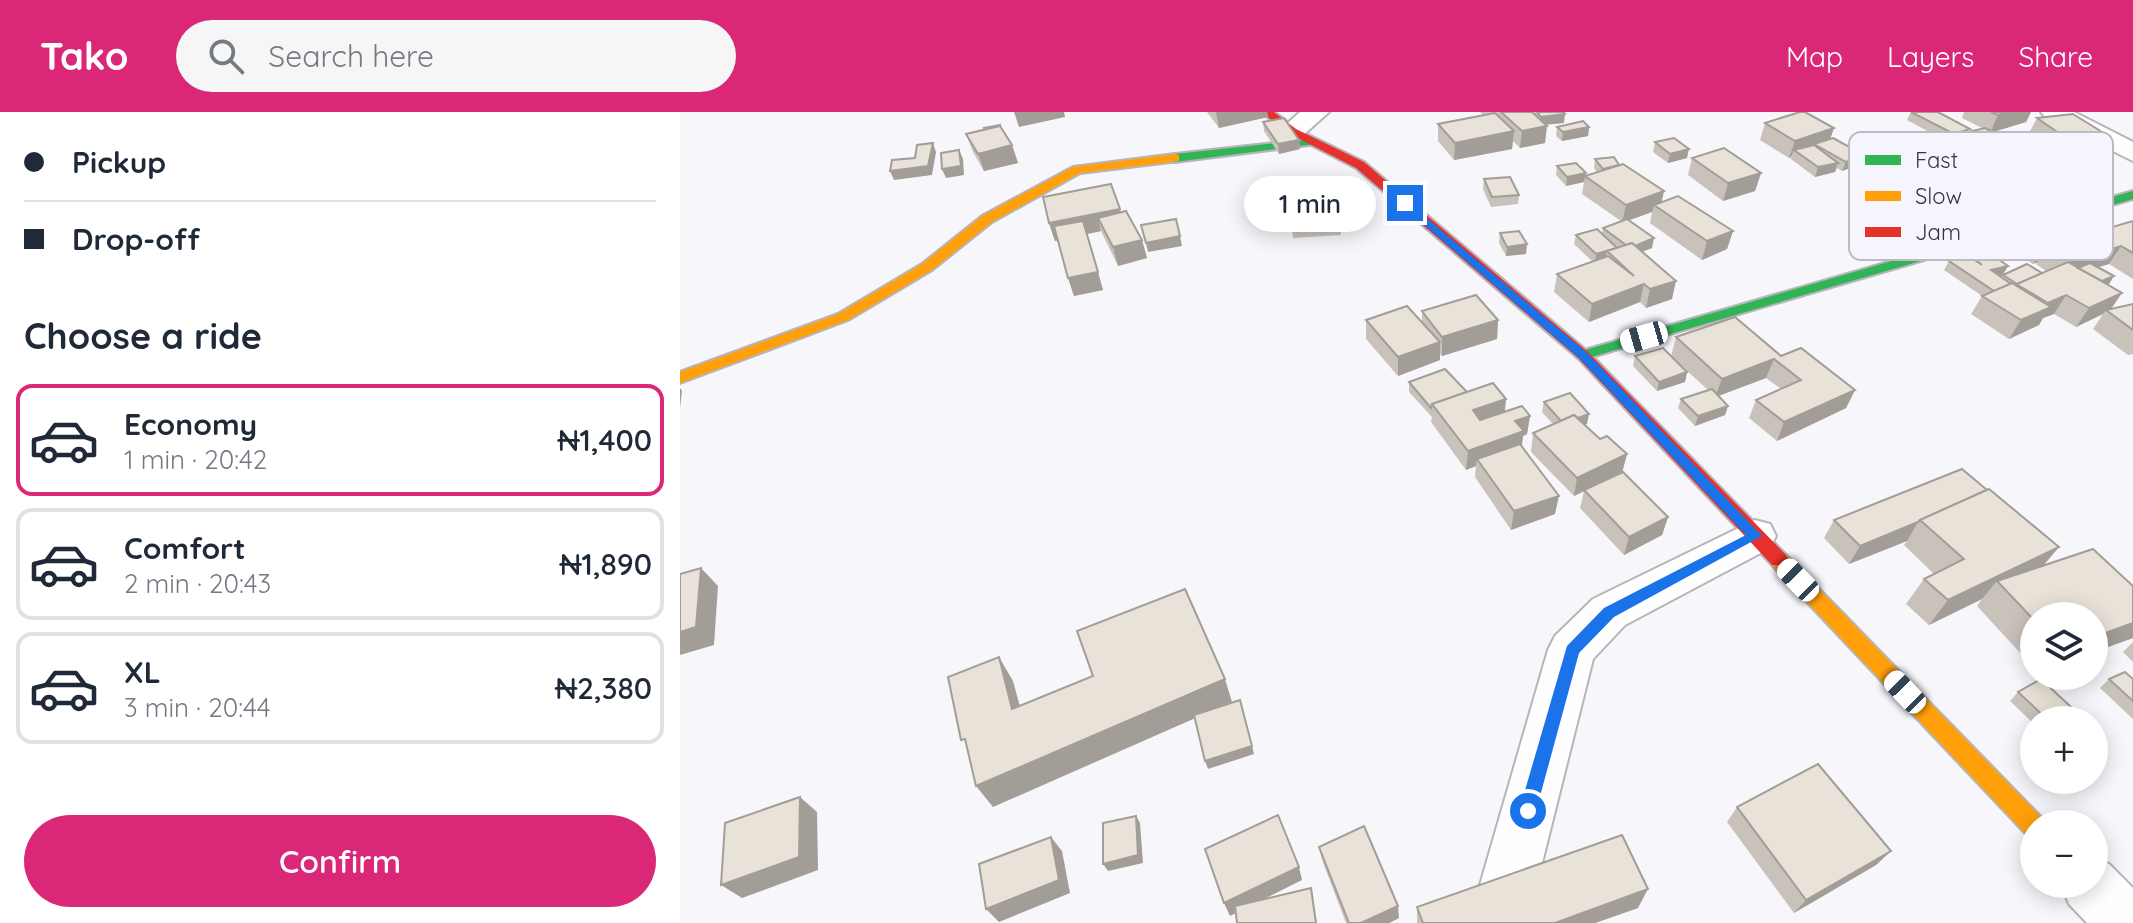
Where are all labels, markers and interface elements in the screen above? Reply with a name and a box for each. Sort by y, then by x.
search box [176,20,736,92]
text: Tako [40,32,128,80]
icon: search [204,34,248,78]
text: Search here [268,37,434,75]
text: Map [1786,39,1843,74]
text: Layers [1887,39,1974,74]
text: Share [2018,39,2093,74]
legend [1849,132,2113,260]
text: Pickup [72,143,166,181]
text: Fast [1915,146,1958,174]
callout: 1 min [1245,175,1377,231]
text: Slow [1915,182,1962,210]
route end [1387,185,1423,221]
text: 1 min [1279,187,1341,220]
text: Jam [1915,218,1961,246]
text: Drop-off [72,220,200,258]
text: Choose a ride [24,313,262,358]
car [1618,319,1670,355]
icon: car [28,404,100,476]
text: Economy [124,405,257,443]
text: ₦1,400 [558,421,652,459]
text: 1 min · 20:42 [124,443,267,476]
icon: car [28,528,100,600]
text: Comfort [124,529,245,567]
text: ₦1,890 [560,545,652,583]
car [1773,554,1823,606]
text: 2 min · 20:43 [124,567,271,600]
map controls [2020,602,2108,898]
button: layers [2020,602,2108,690]
icon: car [28,652,100,724]
text: XL [124,653,161,691]
car [1880,666,1930,718]
text: ₦2,380 [555,669,652,707]
text: 3 min · 20:44 [124,691,270,724]
button: + [2020,706,2108,794]
route start [1510,793,1546,829]
button: − [2020,810,2108,898]
button: Confirm [24,815,656,907]

